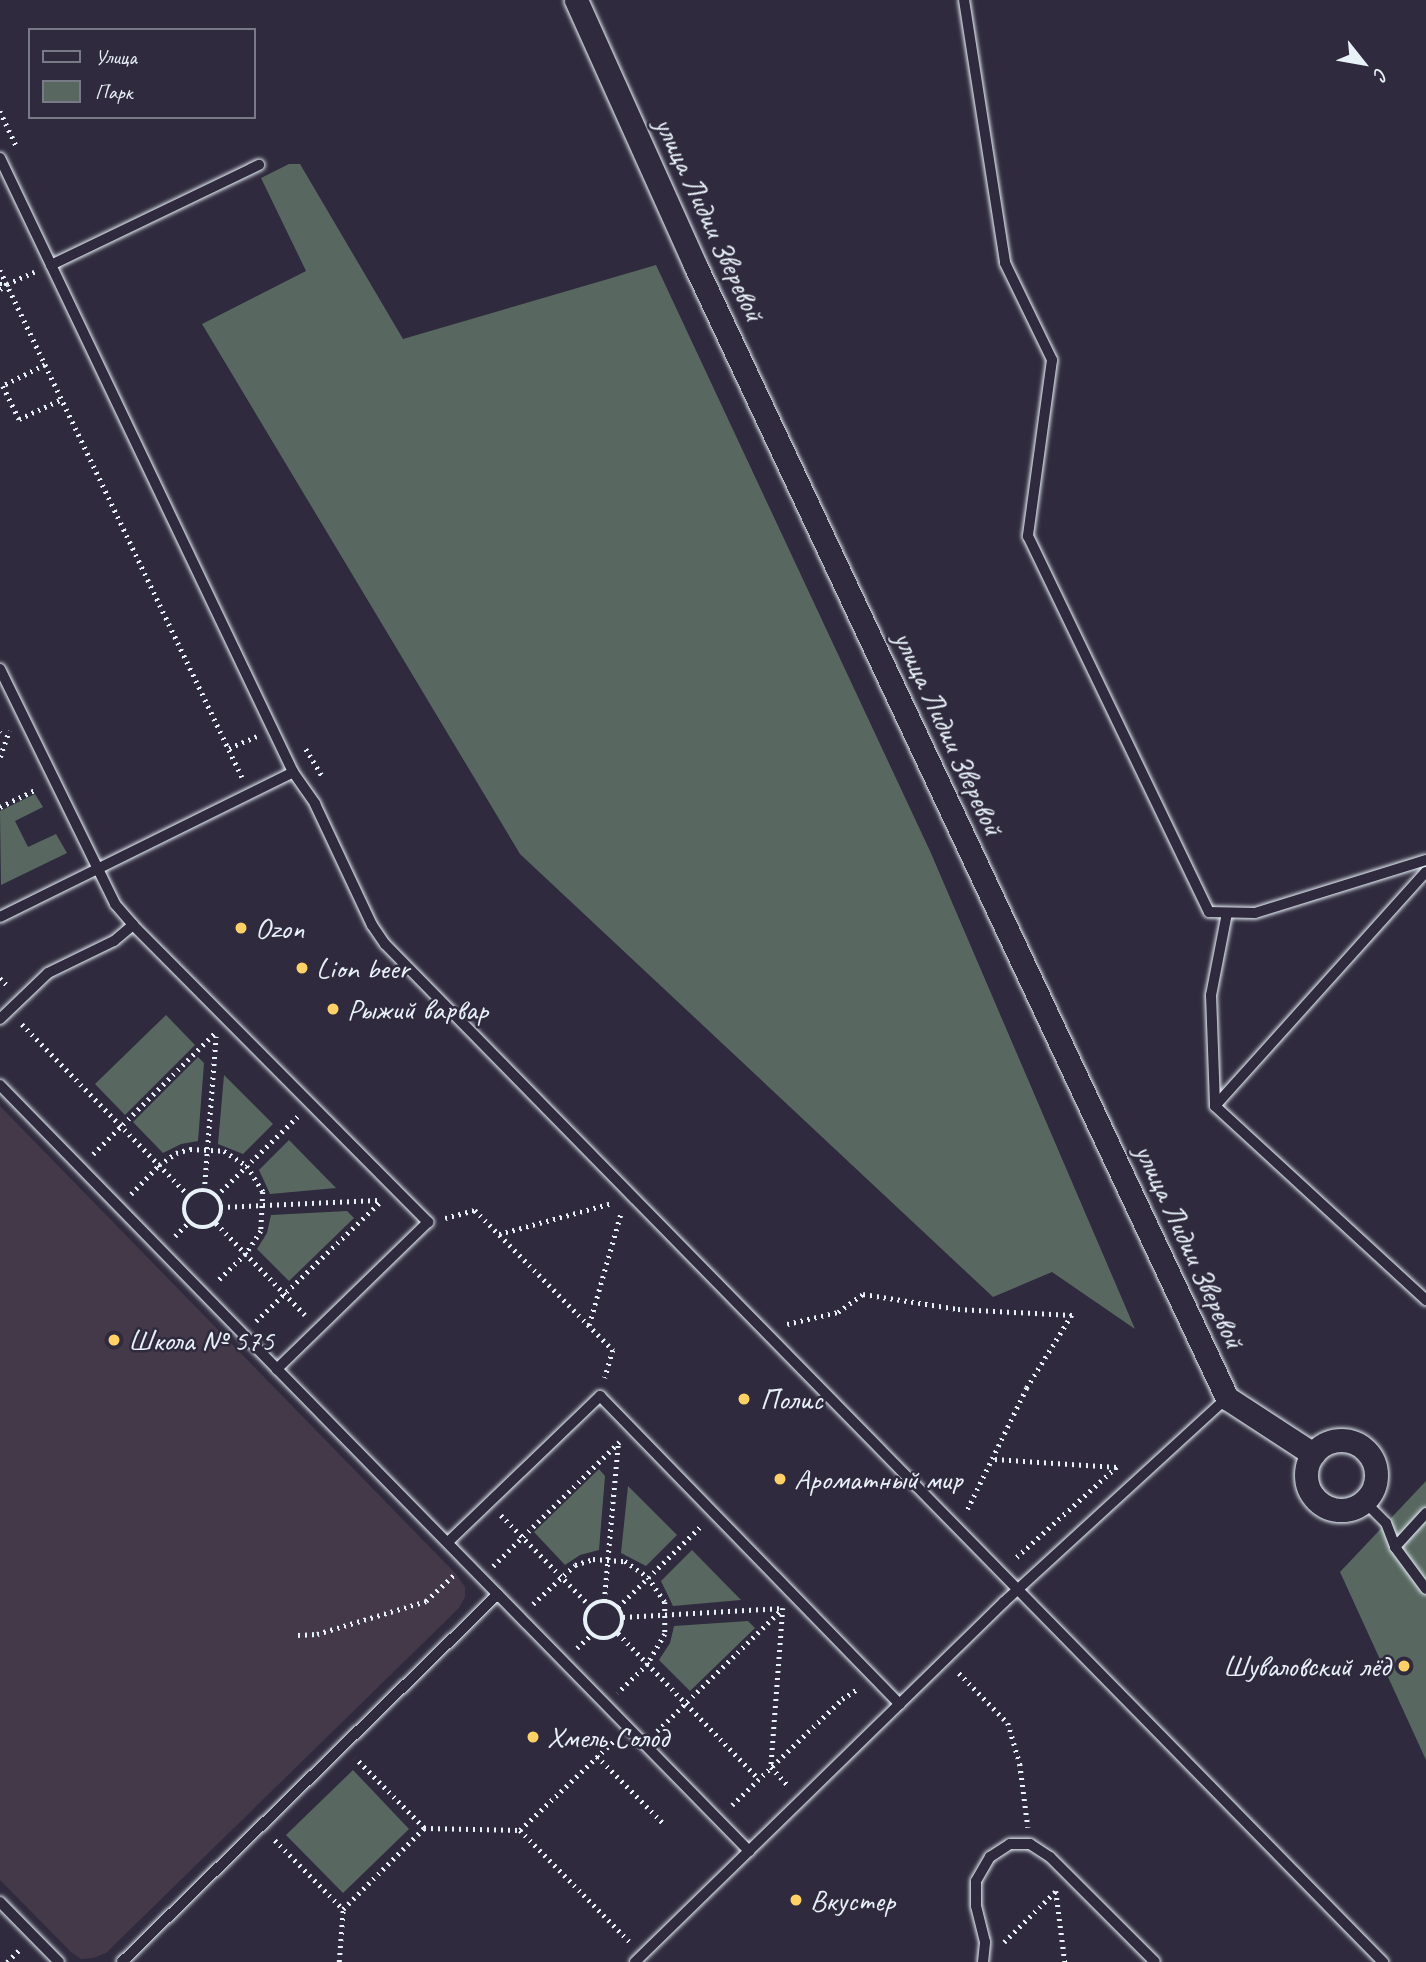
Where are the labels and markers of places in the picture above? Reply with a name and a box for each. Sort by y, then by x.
place label: Ozon [255,910,304,946]
marker: Ozon [233,920,249,936]
place label: Lion beer [316,950,409,986]
marker: Lion beer [294,960,310,976]
place label: Рыжий варвар [347,991,488,1027]
marker: Рыжий варвар [325,1001,341,1017]
place label: Школа № 575 [128,1322,274,1358]
marker: Школа № 575 [106,1332,122,1348]
place label: Полис [760,1381,823,1417]
marker: Полис [734,1389,754,1409]
place label: Ароматный мир [794,1461,962,1497]
marker: Ароматный мир [772,1471,788,1487]
place label: Шуваловский лёд [1223,1648,1390,1684]
marker: Шуваловский лёд [1396,1658,1412,1674]
place label: Хмель Солод [547,1719,668,1755]
marker: Хмель Солод [525,1729,541,1745]
place label: Вкустер [810,1882,895,1918]
marker: Вкустер [788,1892,804,1908]

